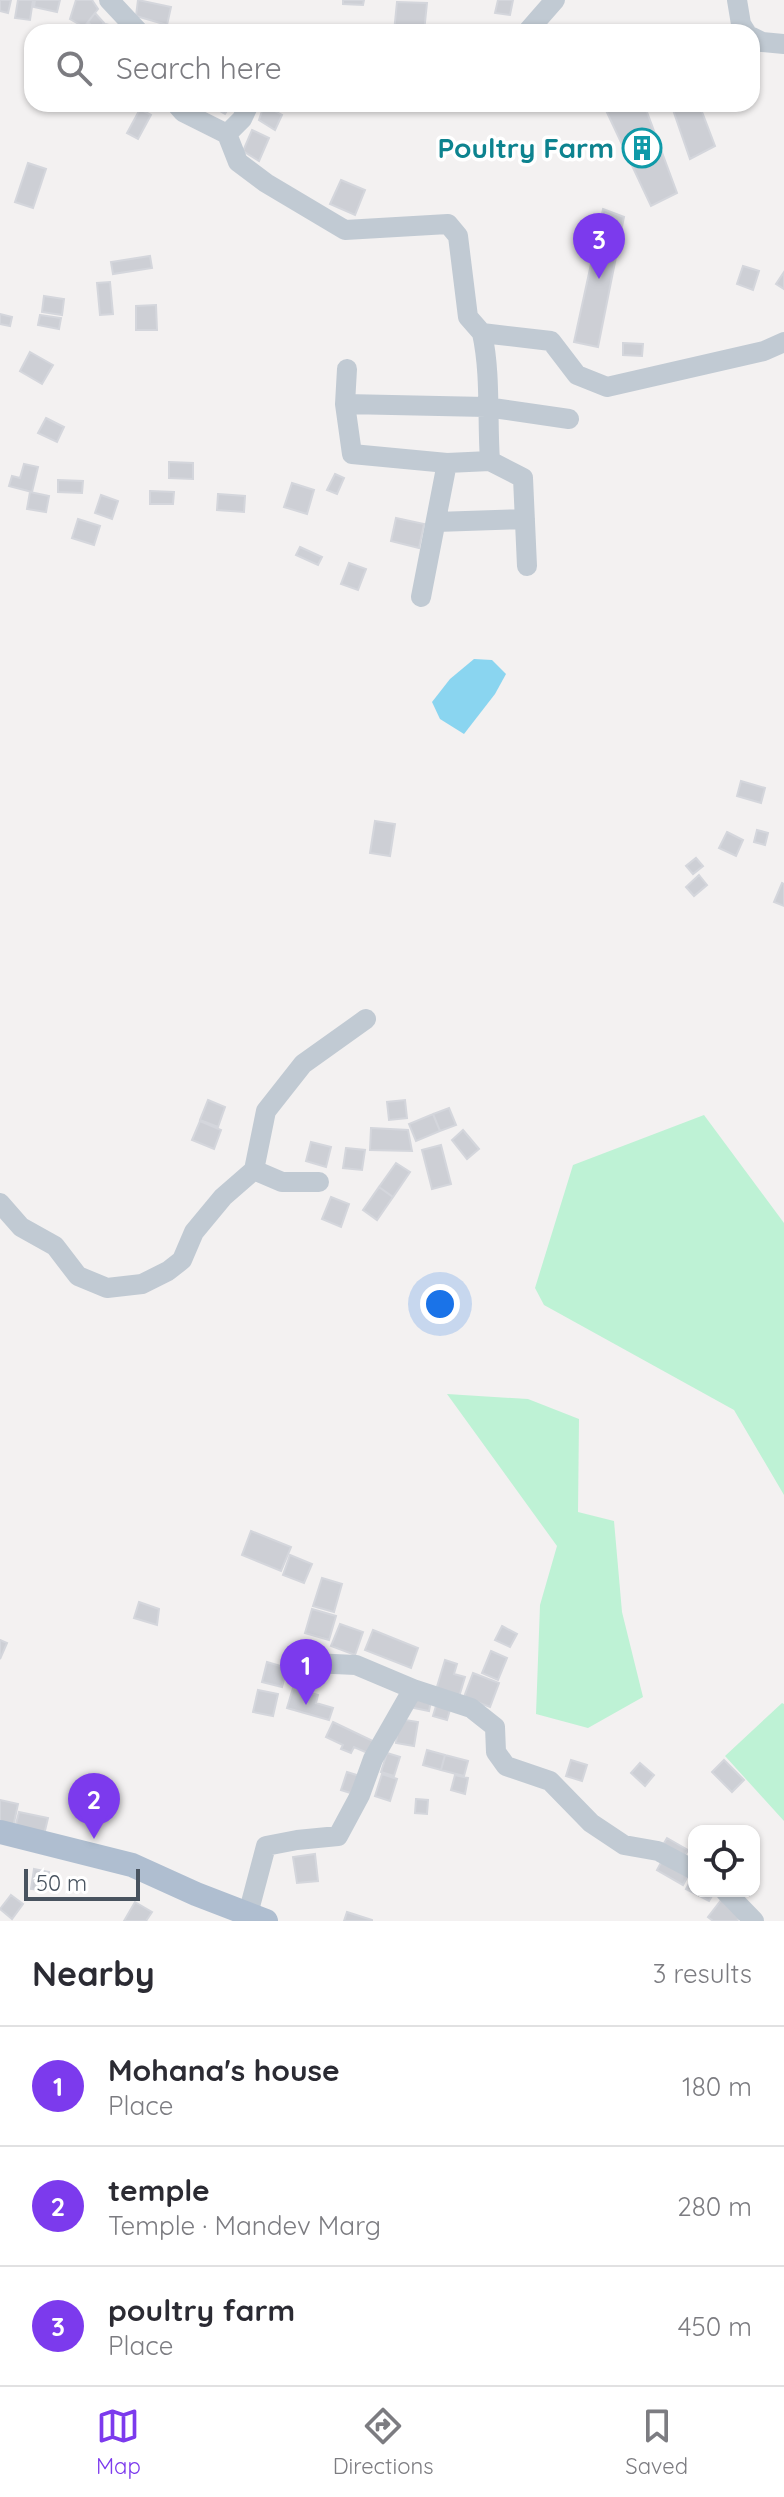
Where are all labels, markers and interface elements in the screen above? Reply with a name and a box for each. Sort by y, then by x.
search box [24,24,760,112]
icon: search [52,46,96,90]
text: Search here [116,49,282,87]
building icon: Poultry Farm [621,127,663,169]
place label: Poultry Farm [437,130,614,165]
pin: 3 [573,213,625,279]
your location [420,1284,460,1324]
pin: 1 [280,1639,332,1705]
pin: 2 [68,1773,120,1839]
map controls [688,1825,760,1897]
button: locate [688,1825,760,1897]
scale bar [24,1865,140,1901]
text: 50 m [36,1869,87,1897]
text: Nearby [32,1952,155,1995]
text: 3 results [653,1957,752,1990]
text: Mohana's house [108,2051,340,2089]
text: 1 [53,2070,63,2103]
text: 180 m [682,2070,752,2103]
text: Place [108,2089,173,2122]
text: temple [108,2171,210,2209]
text: 2 [51,2190,65,2223]
text: 280 m [677,2190,752,2223]
text: Temple · Mandev Marg [108,2209,381,2242]
text: poultry farm [108,2291,295,2329]
text: 3 [51,2310,65,2343]
text: 450 m [678,2310,752,2343]
text: Place [108,2329,173,2362]
tab: Map [96,2404,141,2480]
tab: Directions [333,2404,433,2480]
tab: Saved [625,2404,688,2480]

